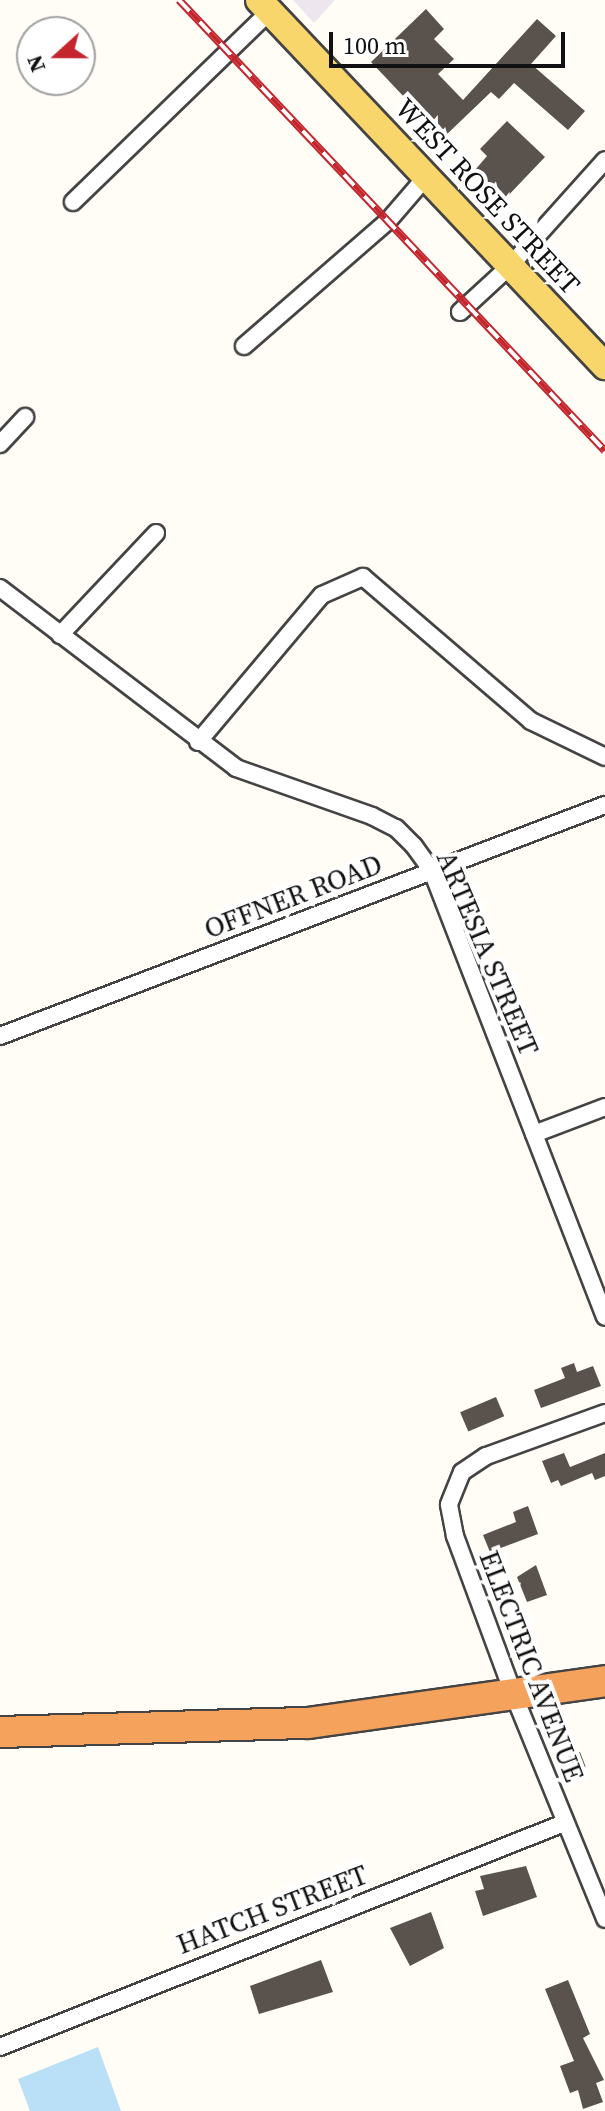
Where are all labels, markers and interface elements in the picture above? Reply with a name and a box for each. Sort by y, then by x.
north arrow [16,16,96,96]
scale bar [333,16,569,66]
text: 100 m [343,29,406,62]
text: N [19,51,52,77]
street label: WEST ROSE STREET [388,91,588,301]
street label: ARTESIA STREET [430,846,546,1060]
street label: OFFNER ROAD [199,847,387,945]
street label: ELECTRIC AVENUE [472,1546,592,1786]
street label: HATCH STREET [172,1857,372,1961]

